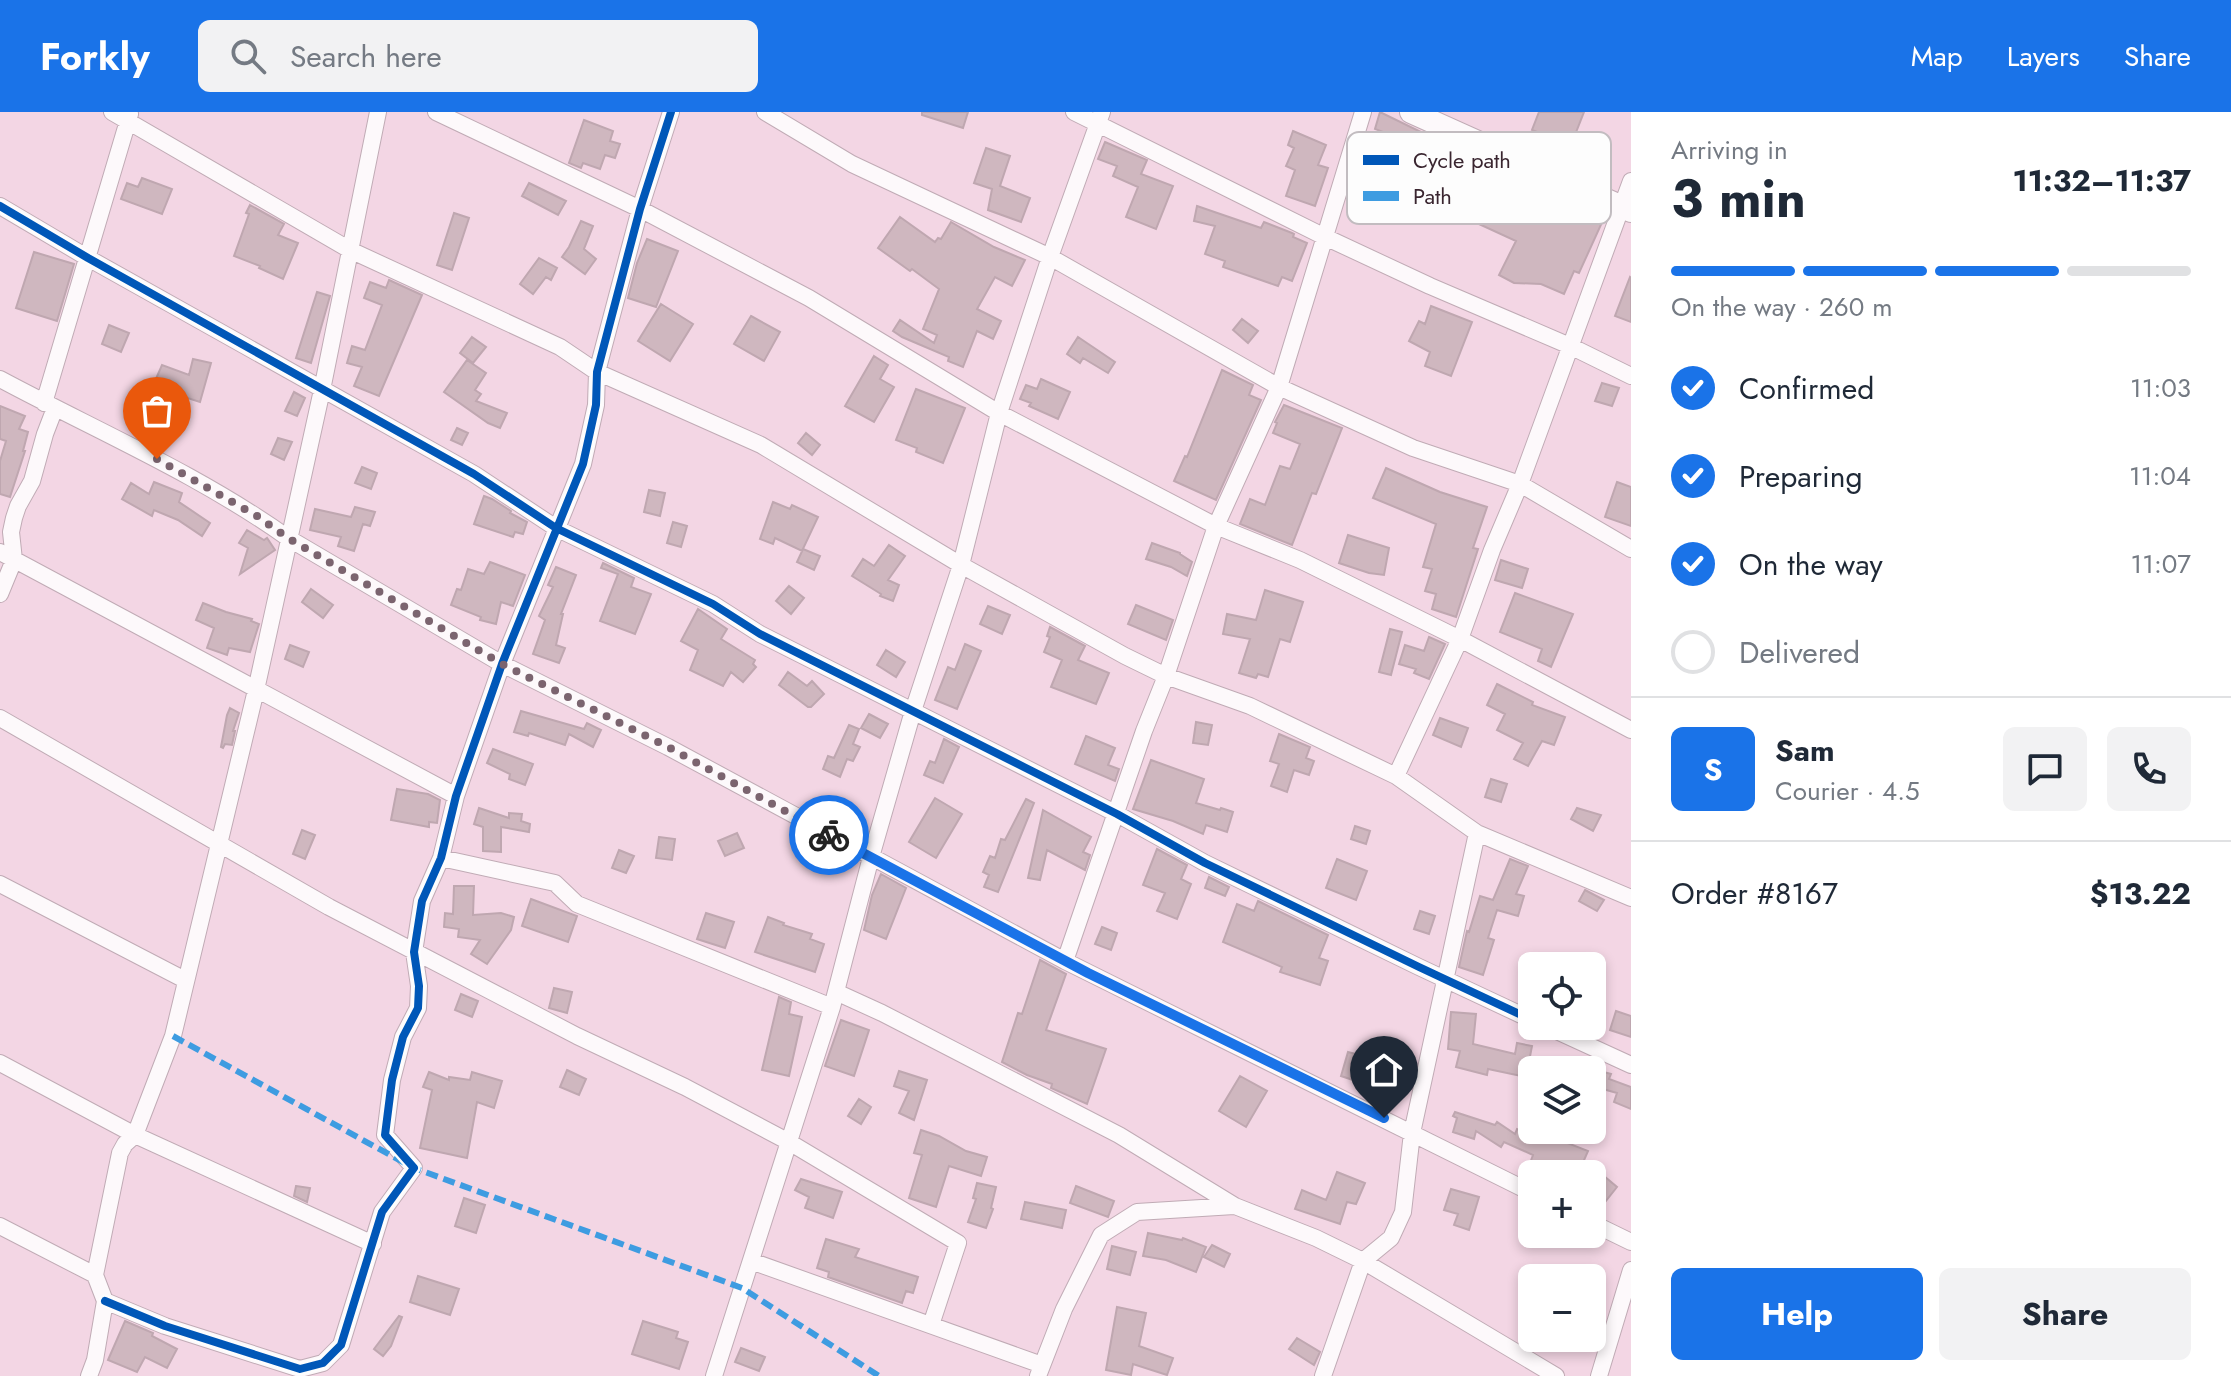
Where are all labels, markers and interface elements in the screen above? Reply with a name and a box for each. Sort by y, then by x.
search box [198,20,758,92]
text: Forkly [40,29,150,84]
icon: search [226,34,270,78]
text: Search here [290,35,442,78]
text: Map [1911,36,1963,77]
text: Layers [2007,36,2080,77]
text: Share [2124,36,2191,77]
text: Arriving in [1671,131,1788,169]
legend [1347,132,1611,224]
text: Cycle path [1413,144,1511,176]
text: 11:32–11:37 [2013,159,2191,202]
text: 3 min [1671,161,1806,237]
text: Path [1413,180,1452,212]
text: On the way · 260 m [1671,288,1892,326]
icon: check [1671,366,1715,410]
text: Confirmed [1739,367,1874,410]
text: 11:03 [2130,369,2191,407]
pin [123,377,191,459]
icon: bag [135,389,179,433]
icon: check [1671,454,1715,498]
text: Preparing [1739,455,1863,498]
text: 11:04 [2129,457,2191,495]
icon: check [1671,542,1715,586]
text: On the way [1739,543,1883,586]
text: 11:07 [2131,545,2191,583]
text: Delivered [1739,631,1860,674]
button: chat [2003,727,2087,811]
button: phone [2107,727,2191,811]
text: Sam [1775,729,1835,772]
text: S [1704,748,1722,791]
text: Courier · 4.5 [1775,772,1920,810]
courier [789,795,869,875]
icon: bike [807,813,851,857]
text: Order #8167 [1671,872,1838,915]
text: $13.22 [2090,872,2191,915]
map controls [1518,952,1606,1352]
button: locate [1518,952,1606,1040]
pin [1350,1036,1418,1118]
icon: home [1362,1048,1406,1092]
button: layers [1518,1056,1606,1144]
button: + [1518,1160,1606,1248]
button: − [1518,1264,1606,1352]
button: Help [1671,1268,1923,1360]
button: Share [1939,1268,2191,1360]

